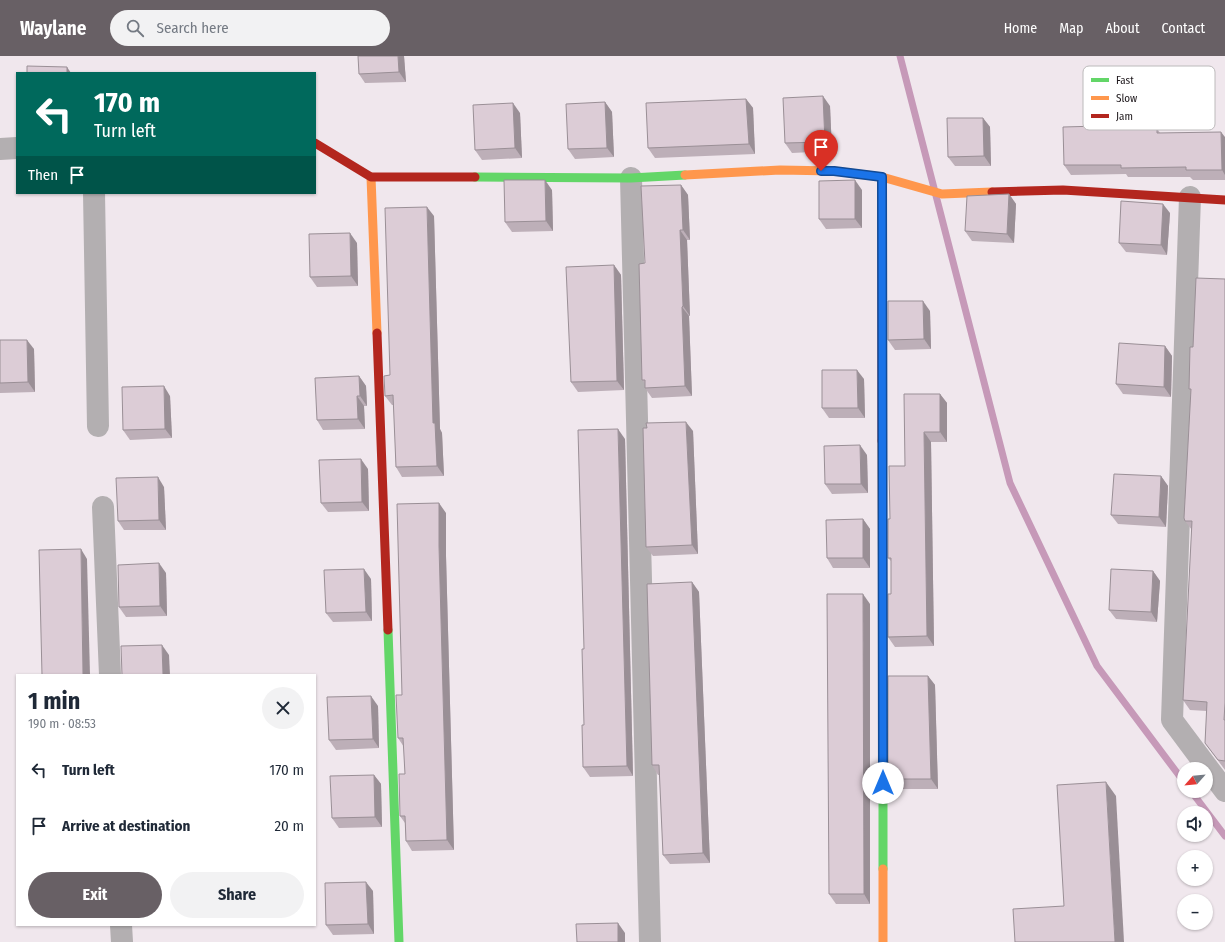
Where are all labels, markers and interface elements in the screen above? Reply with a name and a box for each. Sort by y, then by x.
search box [110,10,390,46]
text: Waylane [20,17,86,40]
icon: search [124,17,146,39]
text: Search here [156,19,229,37]
text: Home [1004,20,1037,37]
text: Map [1059,20,1083,37]
text: About [1105,20,1140,37]
text: Contact [1162,20,1205,37]
legend [1083,66,1215,130]
text: Fast [1116,74,1134,87]
text: 170 m [94,86,160,119]
icon: left [28,88,80,140]
text: Slow [1116,92,1137,105]
text: Jam [1116,110,1133,123]
text: Turn left [94,120,156,142]
pin [804,130,838,171]
icon: arrive [810,136,832,158]
icon: arrive [66,164,88,186]
text: Then [28,166,58,184]
text: 1 min [28,687,80,715]
button: close [262,687,304,729]
text: 190 m · 08:53 [28,716,96,731]
icon: left [28,759,50,781]
text: Turn left [62,761,115,779]
text: 170 m [269,761,304,779]
position arrow [862,762,904,804]
north arrow [1177,762,1213,798]
map controls [1177,762,1213,930]
button: sound [1177,806,1213,842]
icon: arrive [28,815,50,837]
text: Arrive at destination [62,817,190,835]
text: 20 m [275,817,304,835]
button: + [1177,850,1213,886]
button: Exit [28,872,162,918]
button: Share [170,872,304,918]
button: − [1177,894,1213,930]

